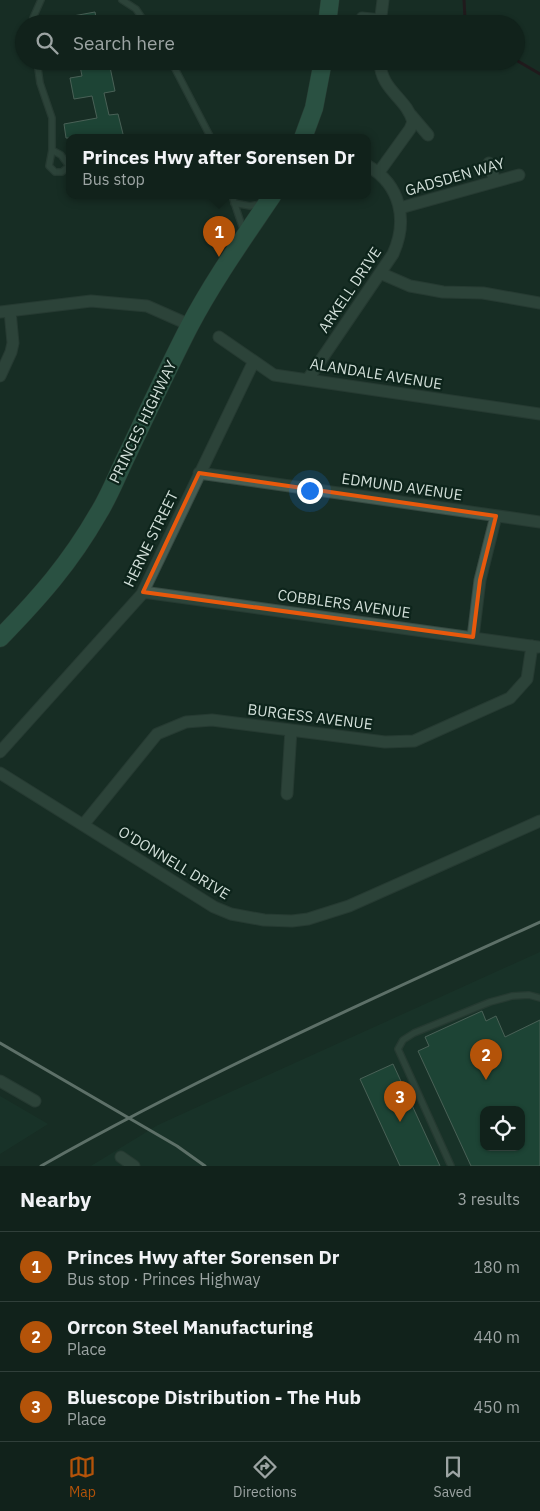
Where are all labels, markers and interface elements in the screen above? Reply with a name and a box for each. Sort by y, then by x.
search box [15,15,525,70]
icon: search [33,29,61,57]
text: Search here [73,31,175,55]
popup [66,134,371,199]
text: Princes Hwy after Sorensen Dr [82,145,355,169]
street label: GADSDEN WAY [403,153,507,200]
text: Bus stop [82,169,145,189]
pin: 1 [203,216,235,257]
street label: ARKELL DRIVE [314,243,385,336]
street label: ALANDALE AVENUE [309,354,443,393]
street label: PRINCES HIGHWAY [105,357,181,486]
street label: EDMUND AVENUE [340,469,464,504]
your location [297,478,323,504]
street label: HERNE STREET [119,487,182,590]
street label: COBBLERS AVENUE [276,585,412,622]
street label: BURGESS AVENUE [246,699,374,734]
street label: O'DONNELL DRIVE [115,822,234,903]
pin: 2 [470,1039,502,1080]
pin: 3 [384,1081,416,1122]
map controls [480,1106,525,1151]
button: locate [480,1106,525,1151]
text: Nearby [20,1185,91,1213]
text: 3 results [457,1189,520,1209]
text: Princes Hwy after Sorensen Dr [67,1245,339,1269]
text: 1 [31,1257,41,1277]
text: 180 m [473,1257,520,1277]
text: Bus stop · Princes Highway [67,1269,261,1289]
text: Orrcon Steel Manufacturing [67,1315,313,1339]
text: 2 [31,1327,41,1347]
text: 440 m [473,1327,520,1347]
text: Place [67,1339,106,1359]
text: Bluescope Distribution - The Hub [67,1385,361,1409]
text: 3 [31,1397,41,1417]
text: 450 m [473,1397,520,1417]
text: Place [67,1409,106,1429]
tab: Map [68,1453,96,1501]
tab: Directions [233,1453,297,1501]
tab: Saved [434,1453,472,1501]

